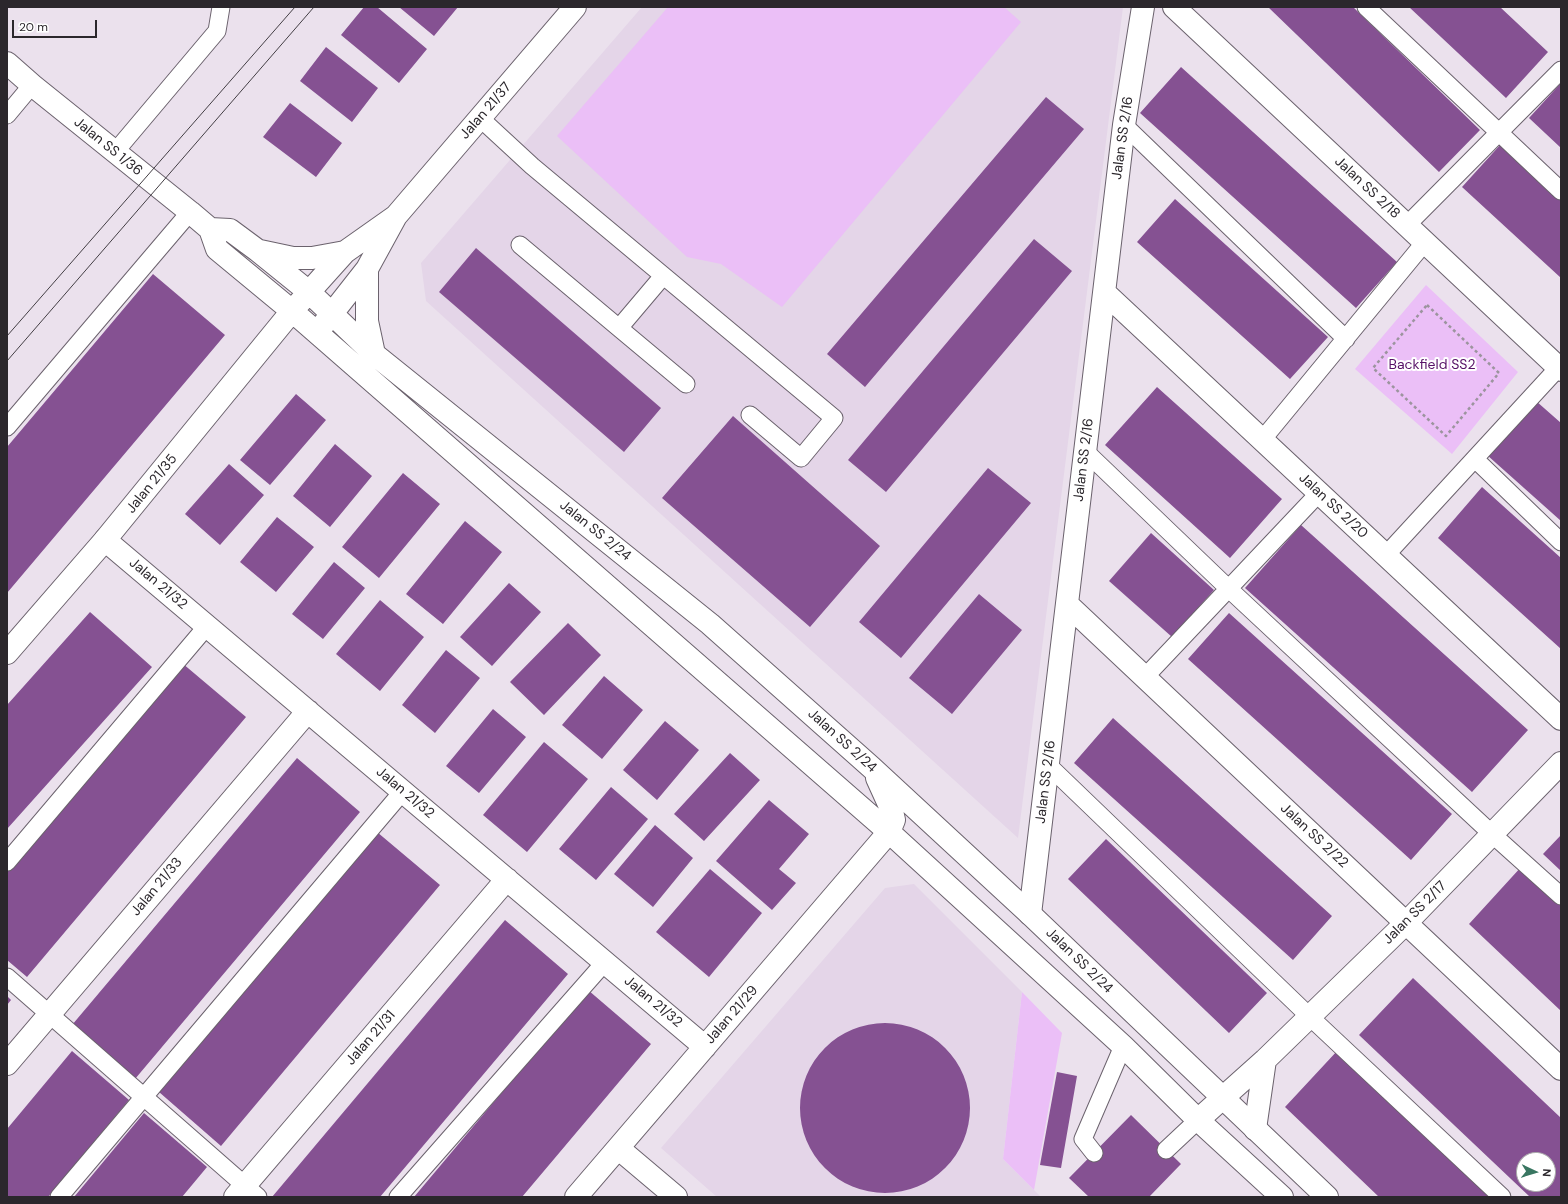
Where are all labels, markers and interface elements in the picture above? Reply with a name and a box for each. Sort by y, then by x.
scale bar [14,12,99,38]
text: 20 m [19,19,48,35]
street label: Jalan 21/37 [457,79,515,143]
street label: Jalan SS 2/16 [1109,95,1137,181]
street label: Jalan SS 1/36 [70,114,146,180]
street label: Jalan SS 2/18 [1331,153,1403,223]
park label: Backfield SS2 [1389,357,1475,373]
street label: Jalan SS 2/16 [1071,417,1097,503]
street label: Jalan 21/35 [123,451,181,517]
street label: Jalan SS 2/20 [1295,470,1371,542]
street label: Jalan SS 2/24 [556,497,634,565]
street label: Jalan 21/32 [125,555,191,613]
street label: Jalan SS 2/24 [804,706,880,776]
street label: Jalan SS 2/16 [1033,739,1059,825]
street label: Jalan 21/32 [372,764,438,822]
street label: Jalan SS 2/22 [1277,800,1351,872]
street label: Jalan 21/33 [128,854,186,920]
street label: Jalan SS 2/17 [1380,878,1450,948]
street label: Jalan SS 2/24 [1042,925,1116,997]
street label: Jalan 21/32 [620,973,686,1031]
street label: Jalan 21/29 [702,982,762,1048]
street label: Jalan 21/31 [343,1007,399,1069]
north arrow [1516,1152,1556,1192]
text: N [1540,1168,1554,1177]

